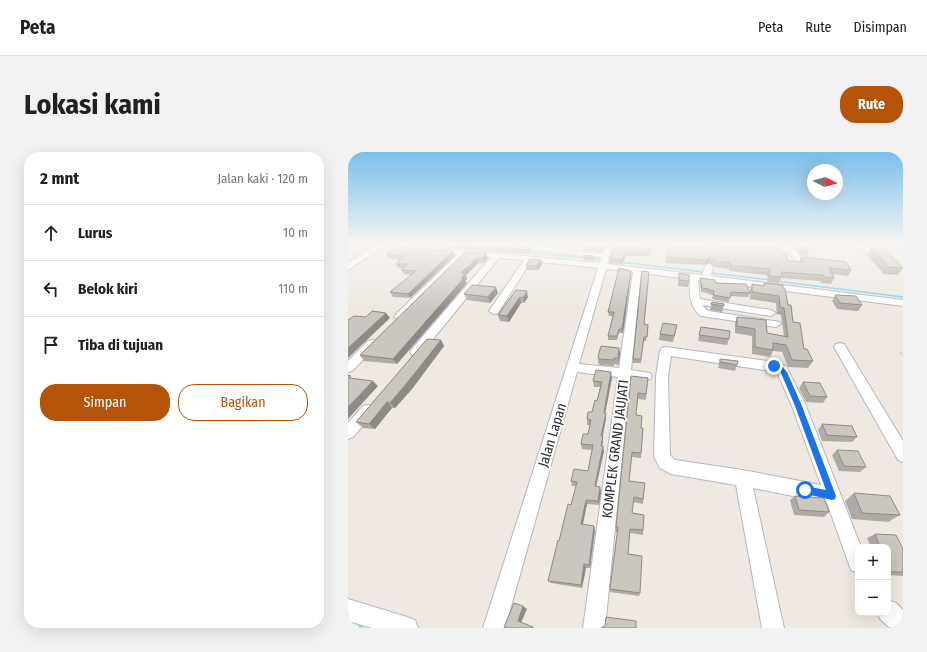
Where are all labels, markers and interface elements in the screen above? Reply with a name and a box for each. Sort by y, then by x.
text: Peta [20,16,55,39]
text: Peta [758,19,783,36]
text: Rute [805,19,832,36]
text: Disimpan [854,19,907,36]
button: Rute [840,86,903,123]
text: Lokasi kami [24,88,161,121]
north arrow [807,164,843,200]
text: 2 mnt [40,168,79,189]
text: Jalan kaki · 120 m [218,171,308,186]
icon: ahead [40,222,62,244]
text: Lurus [78,224,112,242]
text: 10 m [283,225,308,240]
icon: left [40,278,62,300]
text: Belok kiri [78,280,138,298]
text: 110 m [278,281,308,296]
icon: arrive [40,334,62,356]
text: Tiba di tujuan [78,336,163,354]
route end [765,357,783,375]
street label: KOMPLEK GRAND JAUJATI [599,379,632,519]
button: Simpan [40,384,170,421]
button: Bagikan [178,384,308,421]
street label: Jalan Lapan [535,401,570,469]
route start [796,481,814,499]
map controls [855,544,891,616]
button: + [855,544,891,580]
button: − [855,580,891,616]

